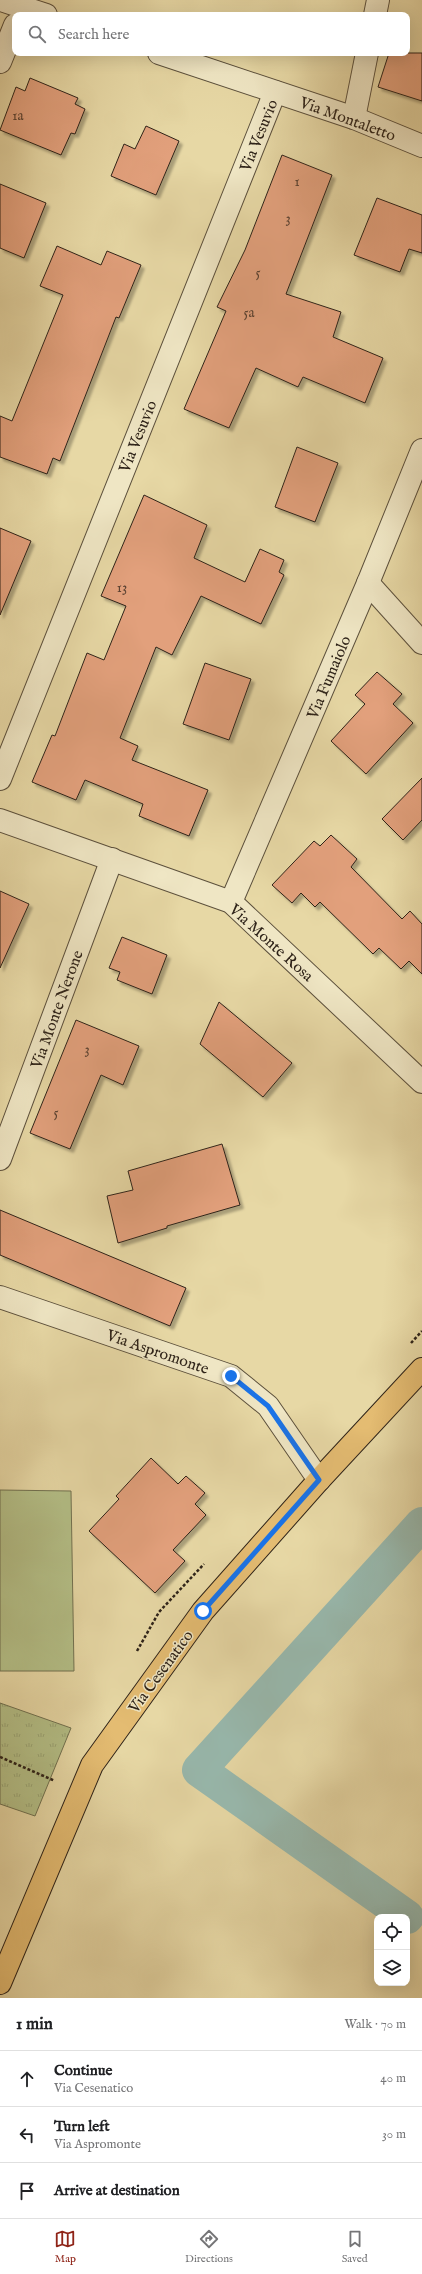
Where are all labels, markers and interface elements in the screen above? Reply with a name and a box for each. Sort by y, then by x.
search box [12,12,410,56]
icon: search [26,23,48,45]
text: Search here [58,25,129,44]
street label: Via Montaletto [296,93,398,147]
street label: Via Vesuvio [236,96,283,176]
house number: 1a [12,107,25,125]
house number: 1 [294,173,300,191]
house number: 3 [285,210,291,228]
house number: 5 [255,264,261,282]
house number: 5a [243,304,256,322]
street label: Via Vesuvio [115,397,162,477]
house number: 13 [117,579,127,597]
street label: Via Fumaiolo [303,633,356,723]
street label: Via Monte Rosa [224,900,317,987]
street label: Via Monte Nerone [27,948,89,1073]
house number: 3 [84,1041,90,1059]
house number: 5 [53,1104,59,1122]
street label: Via Aspromonte [103,1326,211,1380]
route end [222,1367,240,1385]
route start [194,1602,212,1620]
street label: Via Cesenatico [124,1627,199,1718]
map controls [374,1914,410,1986]
button: locate [374,1914,410,1950]
button: layers [374,1950,410,1986]
text: 1 min [16,2014,53,2035]
text: Walk · 70 m [344,2016,406,2033]
text: Continue [54,2061,112,2080]
icon: ahead [16,2068,38,2090]
text: 40 m [380,2070,406,2087]
text: Via Cesenatico [54,2080,133,2097]
text: Turn left [54,2117,110,2136]
icon: left [16,2124,38,2146]
text: 30 m [382,2126,406,2143]
text: Via Aspromonte [54,2136,141,2153]
icon: arrive [16,2180,38,2202]
text: Arrive at destination [54,2181,180,2200]
tab: Map [54,2228,76,2266]
tab: Directions [185,2228,233,2266]
tab: Saved [342,2228,368,2266]

